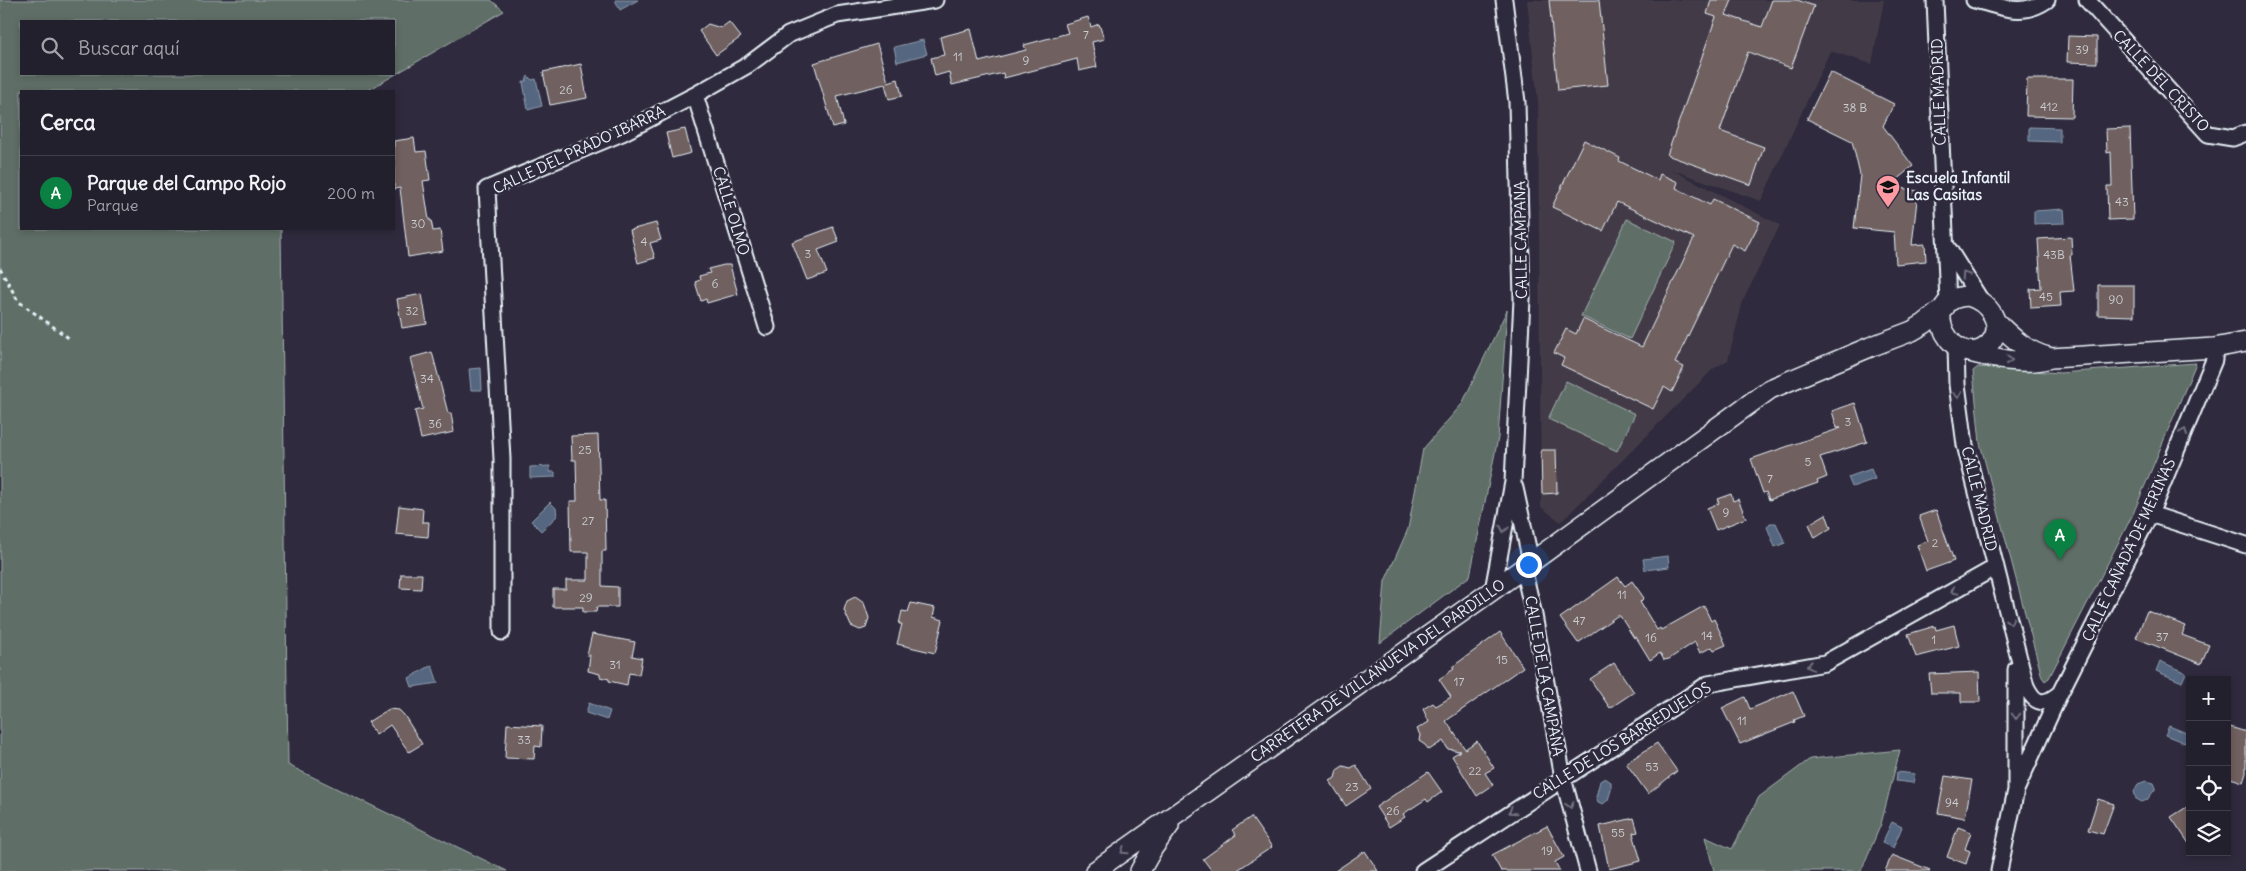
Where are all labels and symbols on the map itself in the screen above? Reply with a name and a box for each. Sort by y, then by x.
street label: CALLE DEL CRISTO [2109,26,2214,136]
house number: 7 [1083,27,1089,42]
street label: CALLE MADRID [1927,38,1950,146]
house number: 39 [2075,42,2089,57]
house number: 11 [953,49,963,64]
house number: 9 [1023,53,1030,68]
house number: 26 [559,82,573,97]
house number: 412 [2040,99,2059,114]
house number: 38 B [1843,100,1867,115]
street label: CALLE DEL PRADO IBARRA [490,101,668,198]
street label: CALLE OLMO [709,164,754,258]
place label: Escuela Infantil Las Casitas [1906,168,2010,204]
school or university icon: Escuela Infantil Las Casitas [1875,174,1901,208]
street label: CALLE CAMPANA [1510,180,1531,299]
house number: 43 [2115,194,2129,209]
house number: 30 [411,216,425,231]
house number: 4 [641,234,648,249]
house number: 3 [805,246,812,261]
house number: 43B [2043,247,2065,262]
one-way arrow [1961,271,1971,280]
house number: 6 [712,276,719,291]
house number: 45 [2039,289,2053,304]
house number: 90 [2109,292,2124,307]
house number: 32 [405,303,419,318]
one-way arrow [2005,354,2013,365]
house number: 34 [420,371,434,386]
one-way arrow [1952,391,1963,399]
house number: 3 [1845,414,1852,429]
house number: 36 [428,416,442,431]
one-way arrow [2177,428,2188,437]
house number: 25 [578,442,592,457]
street label: CALLE MADRID [1957,444,2002,553]
house number: 5 [1805,454,1812,469]
street label: CALLE CAÑADA DE MERINAS [2078,455,2179,644]
house number: 7 [1767,471,1773,486]
house number: 9 [1723,505,1730,520]
house number: 27 [582,513,594,528]
pin: A [2044,519,2076,560]
one-way arrow [1499,525,1510,534]
house number: 2 [1932,535,1939,550]
your location [1516,552,1542,578]
street label: CARRETERA DE VILLANUEVA DEL PARDILLO [1247,575,1509,766]
one-way arrow [1950,585,1959,595]
house number: 11 [1617,587,1627,602]
house number: 29 [579,590,593,605]
street label: CALLE DE LA CAMPANA [1521,594,1568,758]
house number: 47 [1573,613,1585,628]
one-way arrow [2004,617,2015,626]
house number: 14 [1701,628,1713,643]
house number: 37 [2156,629,2168,644]
house number: 16 [1645,630,1657,645]
house number: 1 [1932,632,1936,647]
house number: 15 [1496,652,1508,667]
house number: 31 [609,657,621,672]
one-way arrow [1806,660,1815,670]
house number: 17 [1454,674,1464,689]
street label: CALLE DE LOS BARREDUELOS [1529,678,1715,803]
one-way arrow [2011,712,2021,720]
house number: 11 [1737,713,1747,728]
house number: 33 [517,732,531,747]
house number: 53 [1645,759,1659,774]
house number: 22 [1468,763,1482,778]
house number: 23 [1345,779,1359,794]
house number: 94 [1945,795,1959,810]
one-way arrow [1564,800,1575,809]
house number: 26 [1386,803,1400,818]
one-way arrow [1509,805,1518,815]
house number: 55 [1611,825,1625,840]
house number: 19 [1541,843,1553,858]
one-way arrow [1120,845,1130,854]

